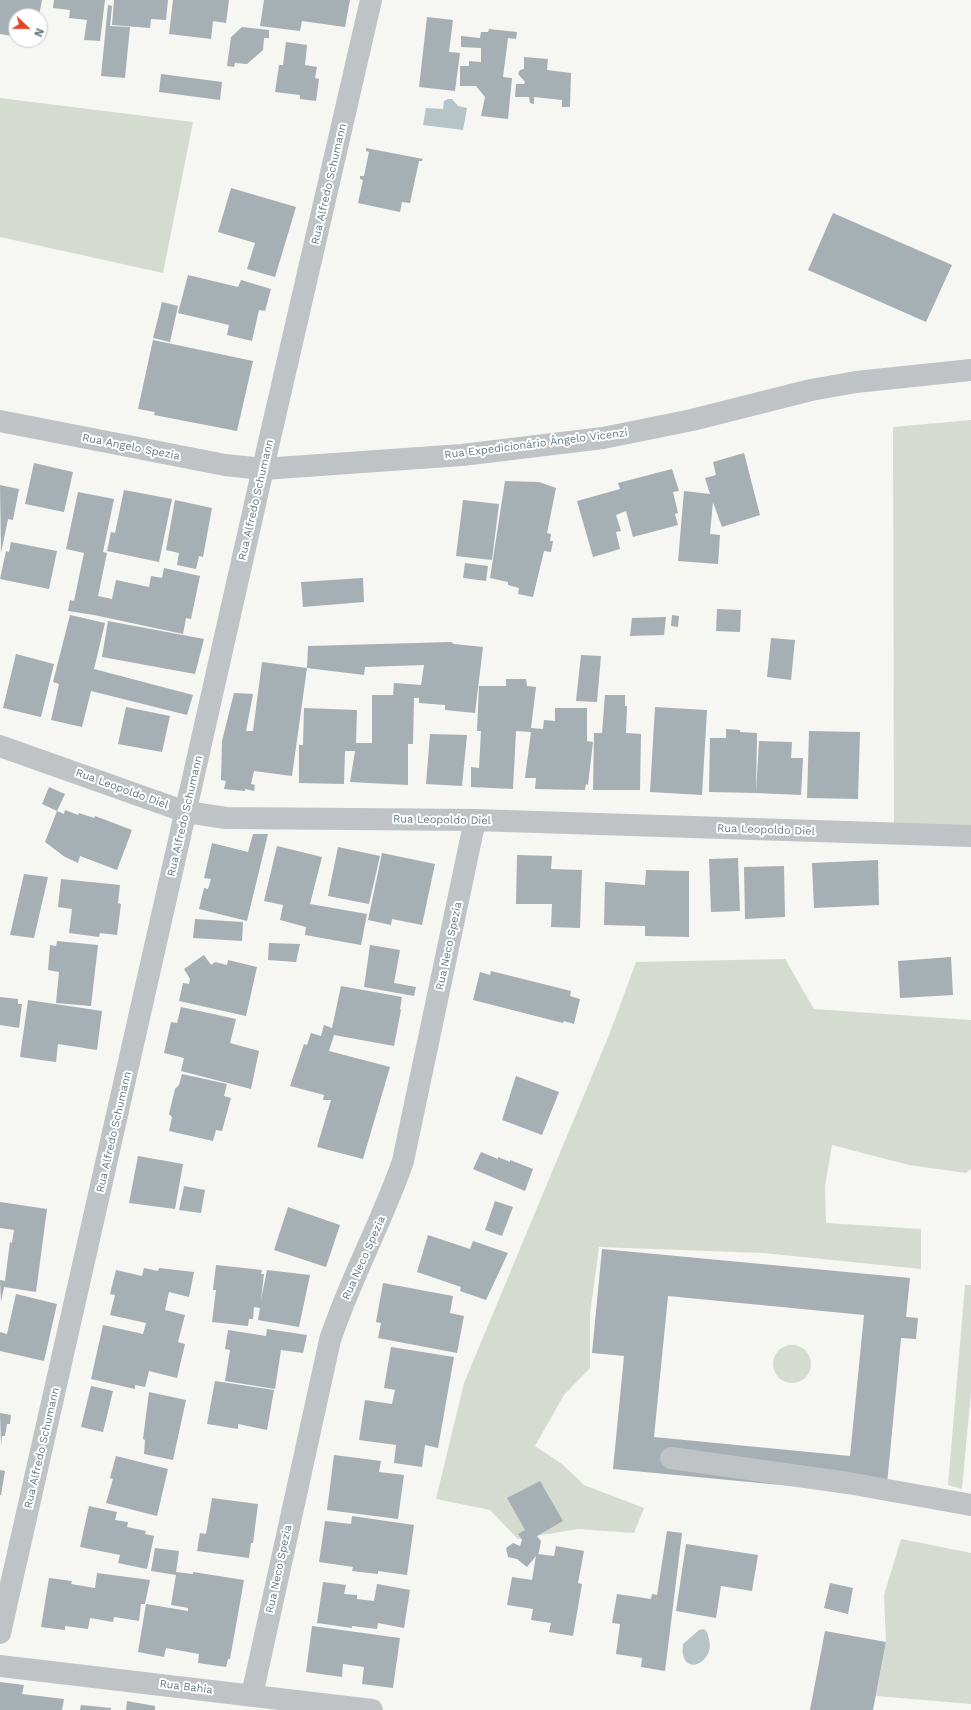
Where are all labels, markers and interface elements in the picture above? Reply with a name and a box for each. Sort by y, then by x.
north arrow [8,8,48,48]
text: N [31,26,46,39]
street label: Rua Alfredo Schumann [309,122,349,246]
street label: Rua Expedicionário Ângelo Vicenzi [444,426,628,462]
street label: Rua Angelo Spezia [81,431,181,463]
street label: Rua Alfredo Schumann [236,438,276,562]
street label: Rua Alfredo Schumann [165,754,205,878]
street label: Rua Leopoldo Diel [74,766,170,812]
street label: Rua Leopoldo Diel [393,813,491,827]
street label: Rua Leopoldo Diel [717,822,815,838]
street label: Rua Neco Spezia [433,901,465,991]
street label: Rua Alfredo Schumann [94,1070,134,1194]
street label: Rua Neco Spezia [340,1214,388,1302]
street label: Rua Alfredo Schumann [22,1386,62,1510]
street label: Rua Neco Spezia [263,1524,295,1614]
street label: Rua Bahia [159,1677,213,1697]

